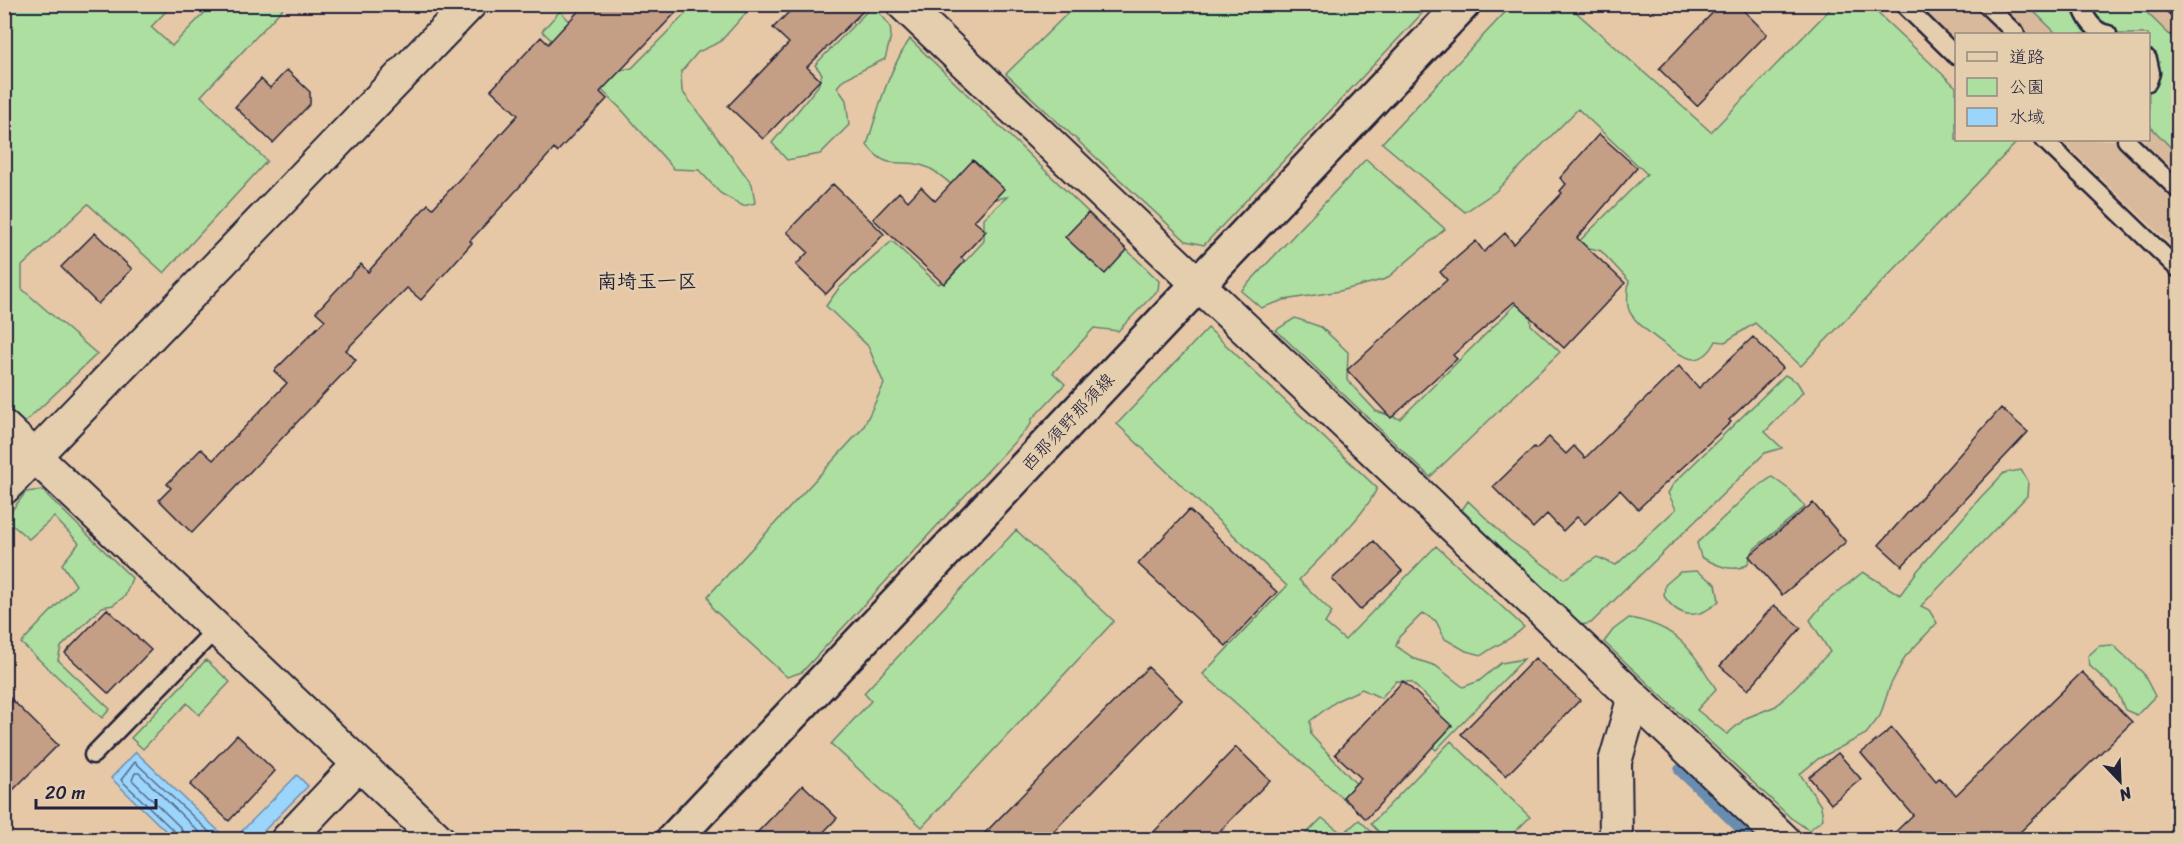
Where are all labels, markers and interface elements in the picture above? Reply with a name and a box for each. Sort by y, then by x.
legend [1955,33,2150,141]
text: 道路 [2009,41,2045,73]
text: 公園 [2009,71,2045,103]
text: 水域 [2009,101,2045,133]
district label: 南埼玉一区 [597,264,697,299]
street label: 西那須野那須線 [1013,365,1123,479]
north arrow [2090,751,2150,811]
scale bar [36,772,156,810]
text: 20 m [45,777,85,809]
text: N [2114,778,2137,810]

